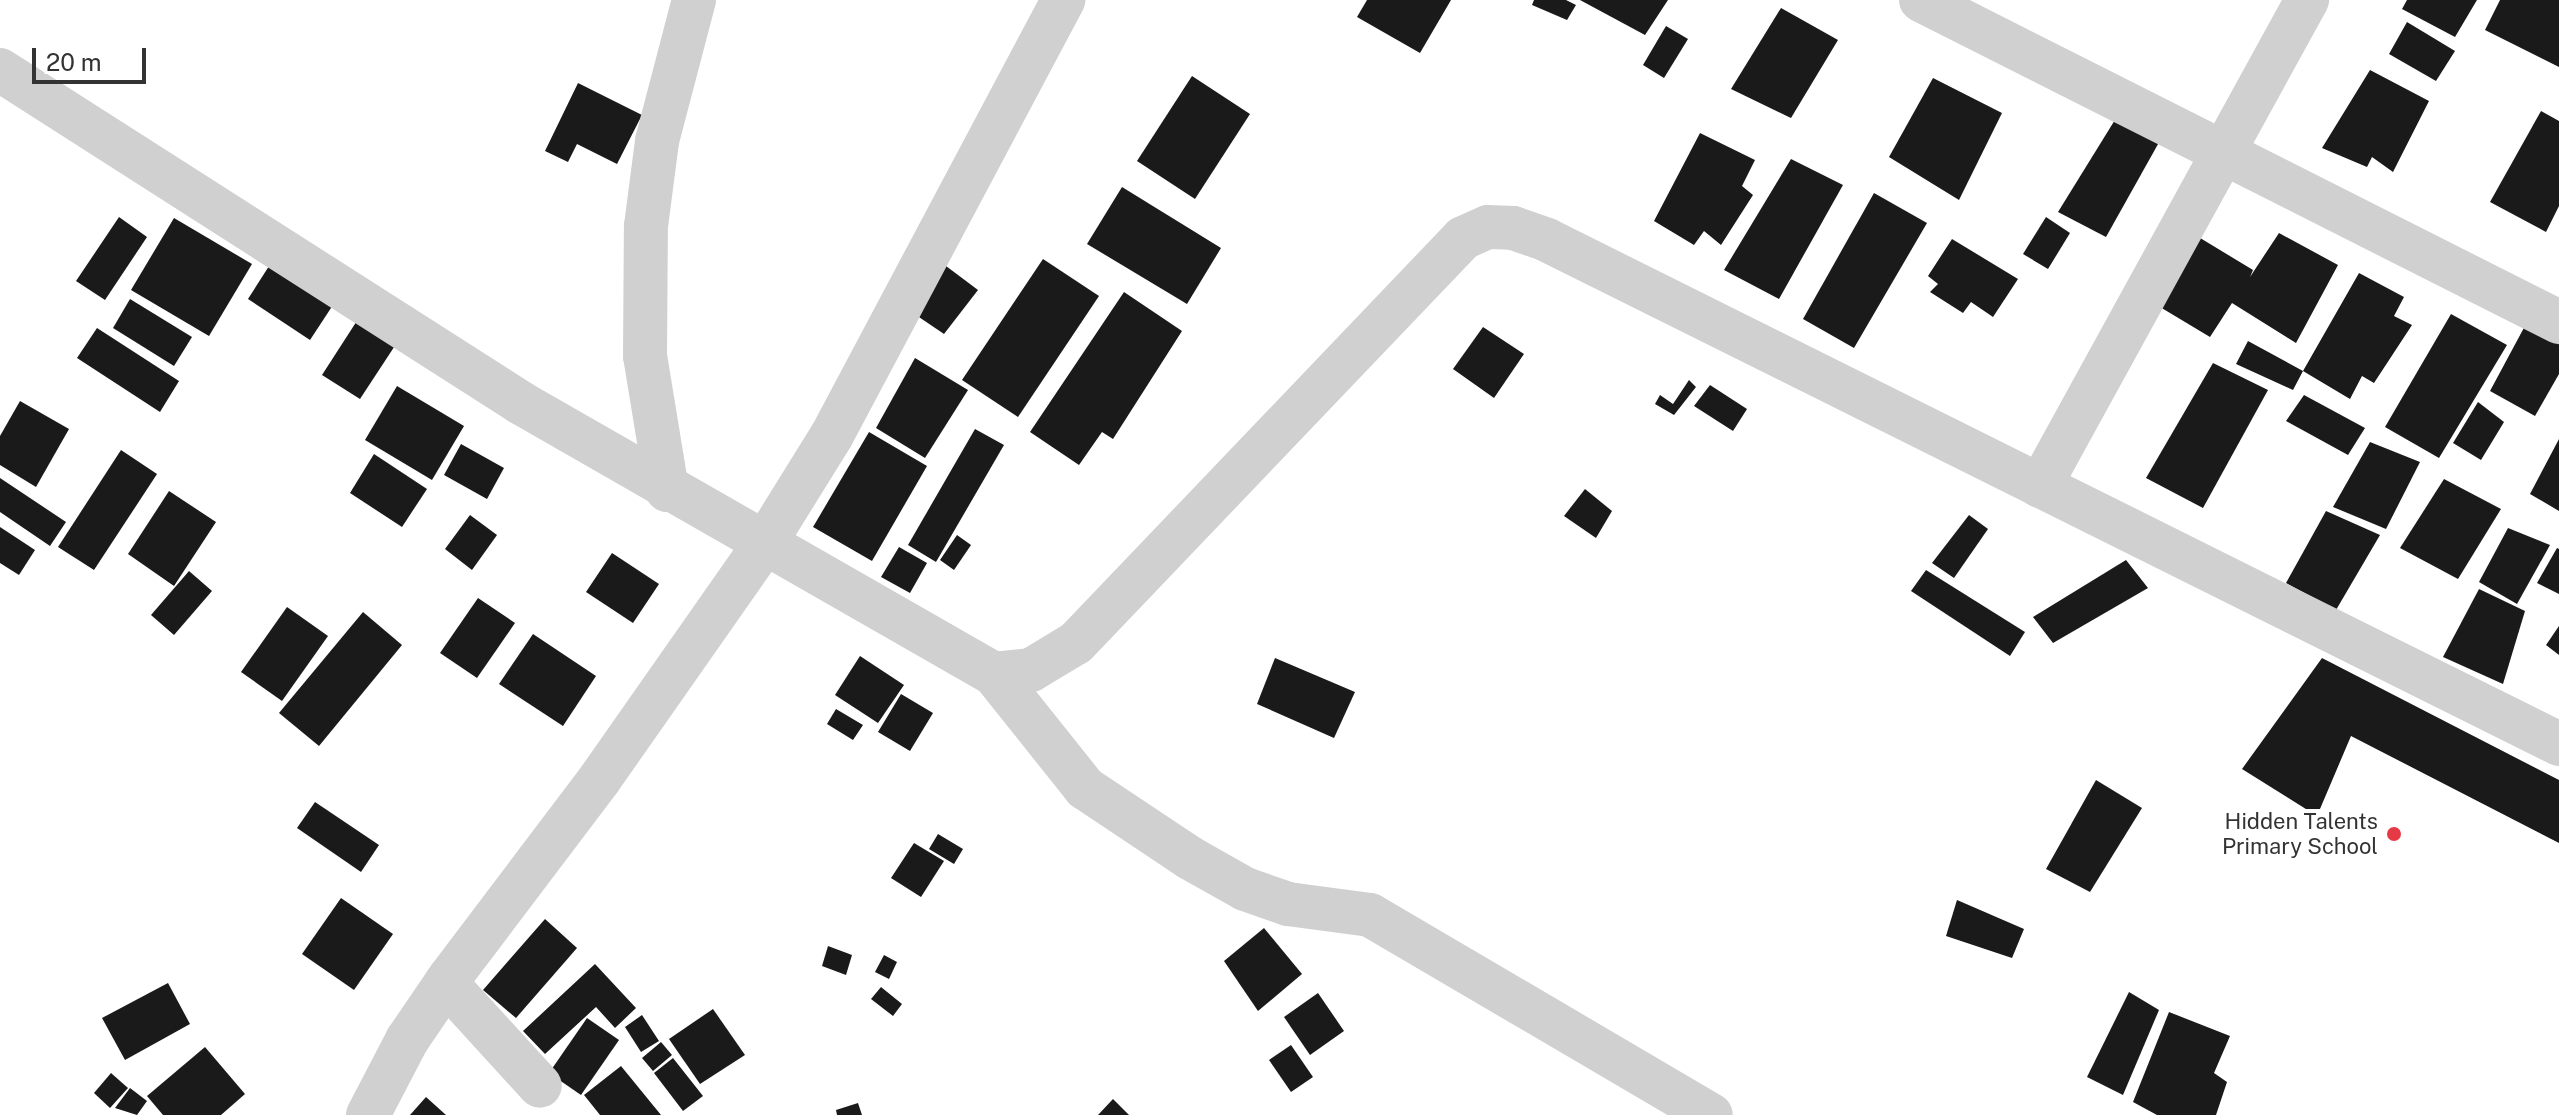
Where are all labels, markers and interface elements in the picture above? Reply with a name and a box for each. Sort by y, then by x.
scale bar [36,32,150,82]
text: 20 m [46,48,102,76]
place label: Hidden Talents Primary School [2222,808,2378,860]
marker: Hidden Talents Primary School [2385,825,2403,843]

